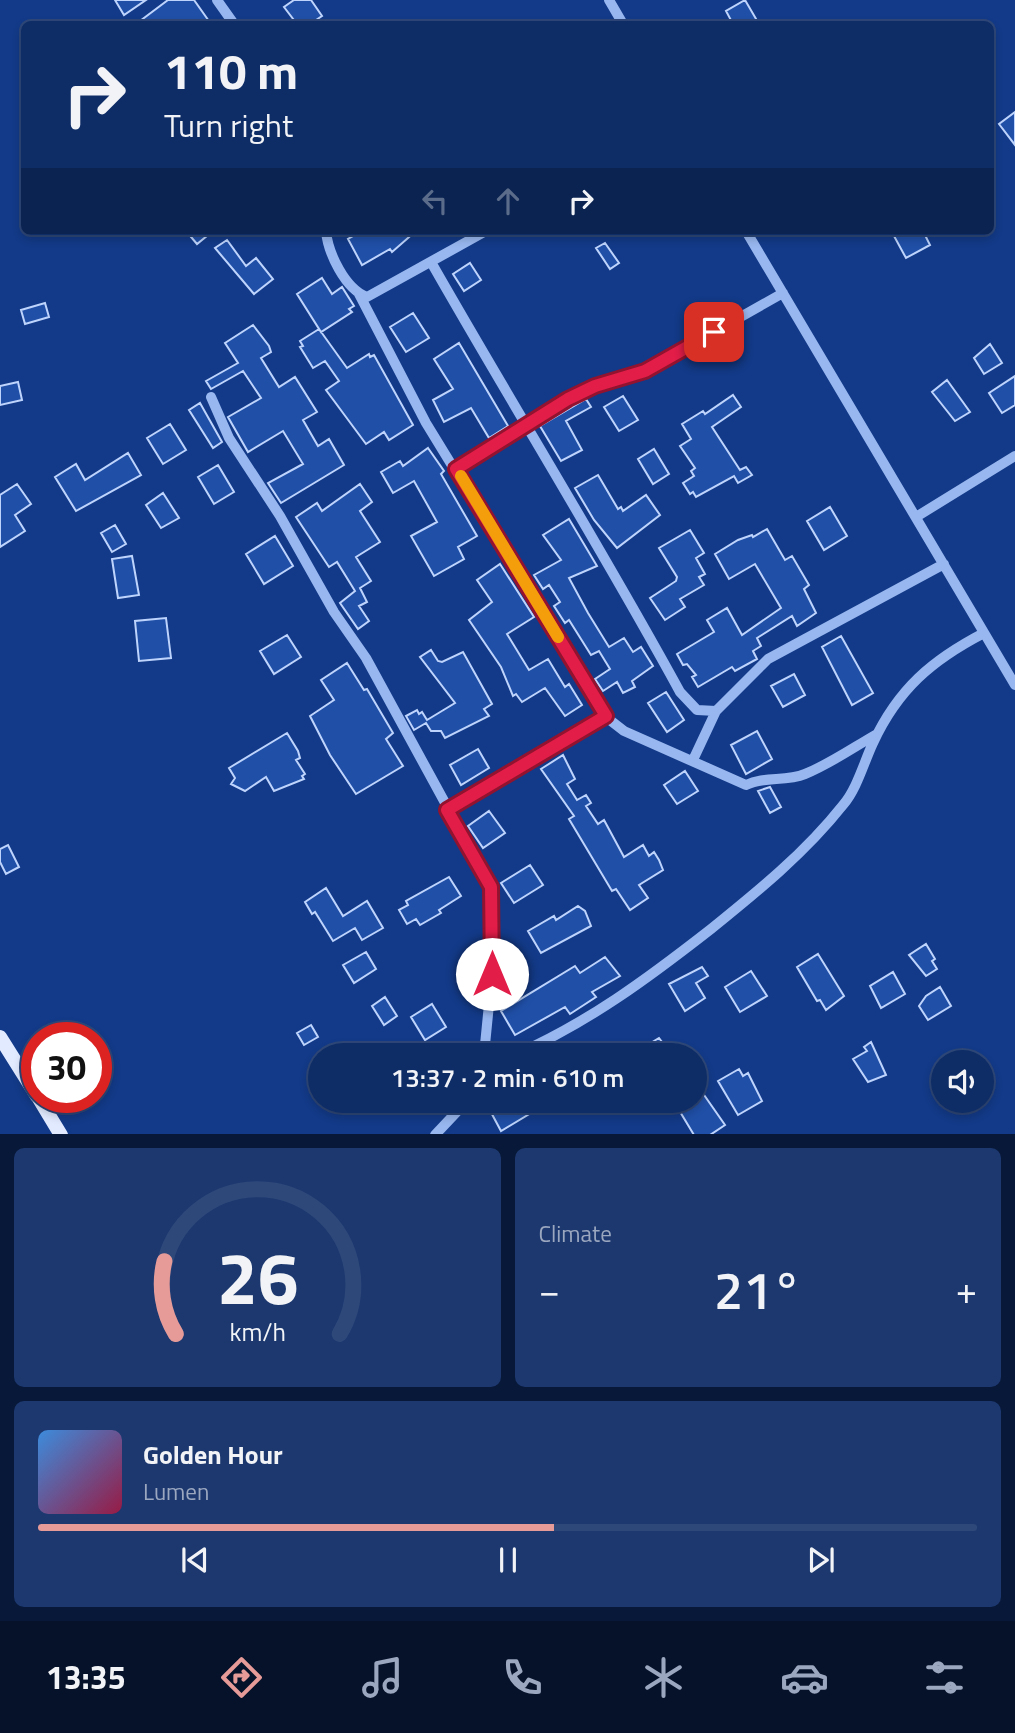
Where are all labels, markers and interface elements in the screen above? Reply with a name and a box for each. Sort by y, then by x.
text: 110 m [164,33,298,108]
icon: right [49,49,140,140]
text: Turn right [164,101,293,149]
icon: left [416,182,454,220]
icon: ahead [489,182,527,220]
icon: right [562,182,600,220]
pin [684,302,744,362]
icon: arrive [695,313,733,351]
position arrow [455,937,529,1011]
speed limit sign: 30 [21,1022,112,1113]
map controls [931,1050,994,1113]
button: sound [931,1050,994,1113]
text: 13:37 · 2 min · 610 m [391,1058,624,1097]
text: Climate [539,1216,612,1251]
text: 26 [216,1222,298,1332]
text: 21° [714,1250,801,1329]
text: − [539,1261,560,1319]
text: + [956,1261,977,1319]
text: km/h [229,1312,286,1350]
text: Golden Hour [143,1435,283,1474]
text: Lumen [143,1474,209,1509]
icon: previous [176,1541,214,1579]
icon: pause [489,1541,527,1579]
icon: next [802,1541,840,1579]
text: 13:35 [46,1653,126,1701]
icon: directions [217,1653,266,1702]
icon: music [358,1653,407,1702]
icon: phone [498,1653,547,1702]
icon: climate [639,1653,688,1702]
icon: car [780,1653,829,1702]
icon: filters [920,1653,969,1702]

